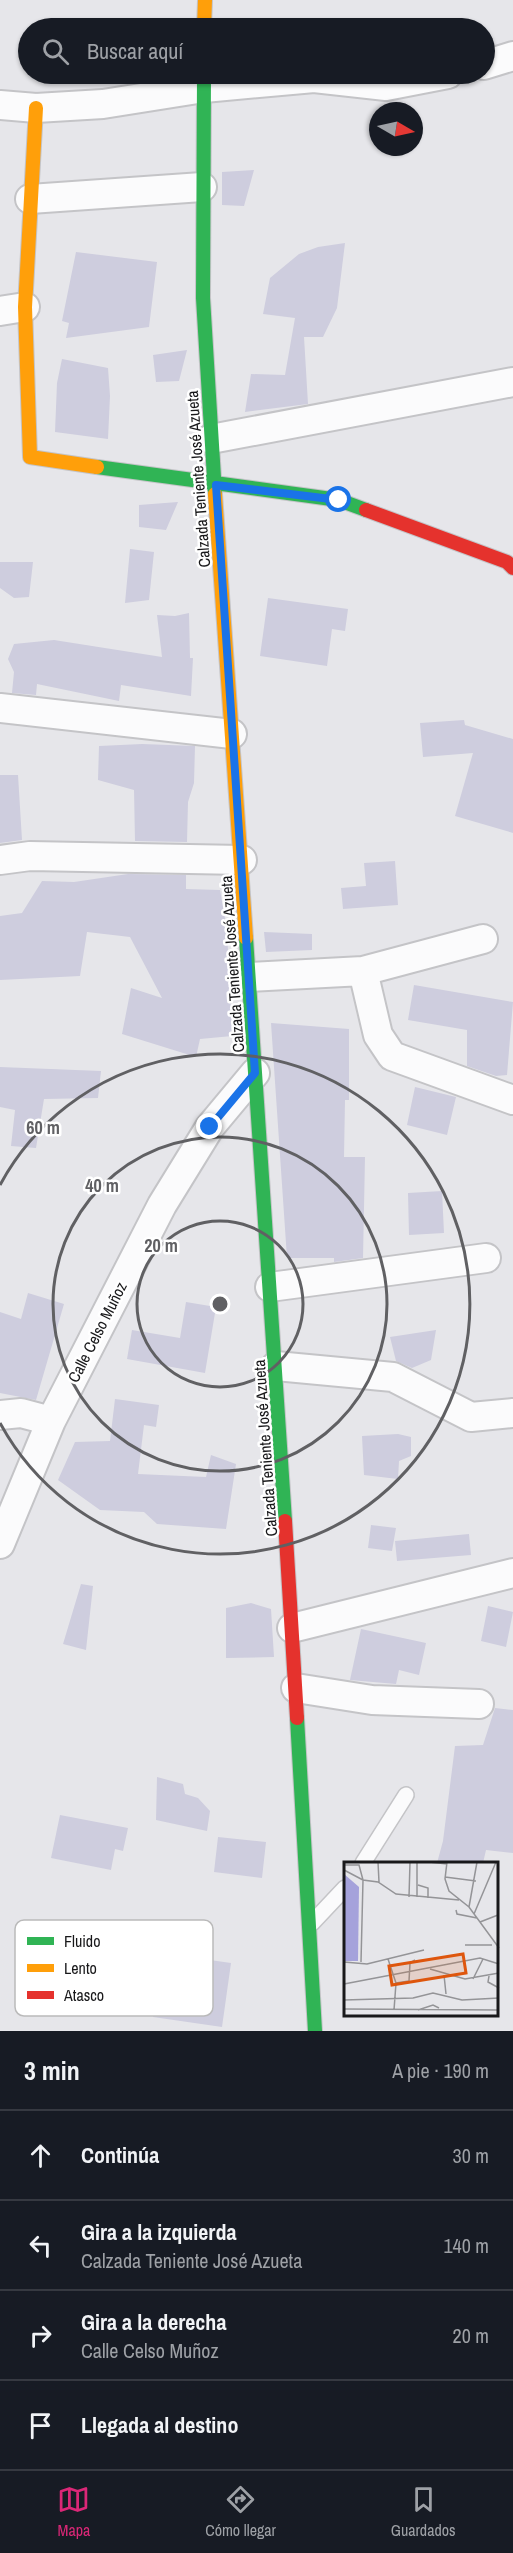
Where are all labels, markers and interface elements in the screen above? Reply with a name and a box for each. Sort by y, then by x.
search box [18,18,495,84]
icon: search [39,35,72,68]
text: Buscar aquí [87,36,183,66]
north arrow [369,102,423,156]
street label: Calzada Teniente José Azueta [181,389,215,568]
route start [325,486,351,512]
street label: Calzada Teniente José Azueta [215,874,249,1053]
route end [196,1113,222,1139]
text: 60 m [26,1115,60,1140]
text: 40 m [85,1173,119,1198]
text: 20 m [144,1233,178,1258]
street label: Calle Celso Muñoz [62,1278,132,1386]
centre of rings [210,1294,230,1314]
street label: Calzada Teniente José Azueta [248,1358,282,1537]
inset map [344,1862,498,2016]
legend [15,1920,213,2016]
text: Fluido [64,1930,100,1952]
text: Lento [64,1957,97,1979]
text: Atasco [63,1984,104,2006]
text: 3 min [24,2053,80,2088]
text: A pie · 190 m [392,2057,489,2084]
icon: ahead [24,2139,57,2172]
text: Continúa [81,2140,159,2170]
text: 30 m [453,2142,489,2169]
text: Gira a la izquierda [81,2217,236,2247]
icon: left [24,2229,57,2262]
text: 140 m [443,2232,489,2259]
text: Calzada Teniente José Azueta [81,2247,302,2274]
text: Gira a la derecha [81,2307,226,2337]
icon: right [24,2319,57,2352]
text: 20 m [453,2322,489,2349]
text: Calle Celso Muñoz [81,2337,219,2364]
icon: arrive [24,2409,57,2442]
text: Llegada al destino [81,2410,238,2440]
tab: Mapa [57,2483,90,2541]
tab: Cómo llegar [205,2483,276,2541]
tab: Guardados [391,2483,456,2541]

